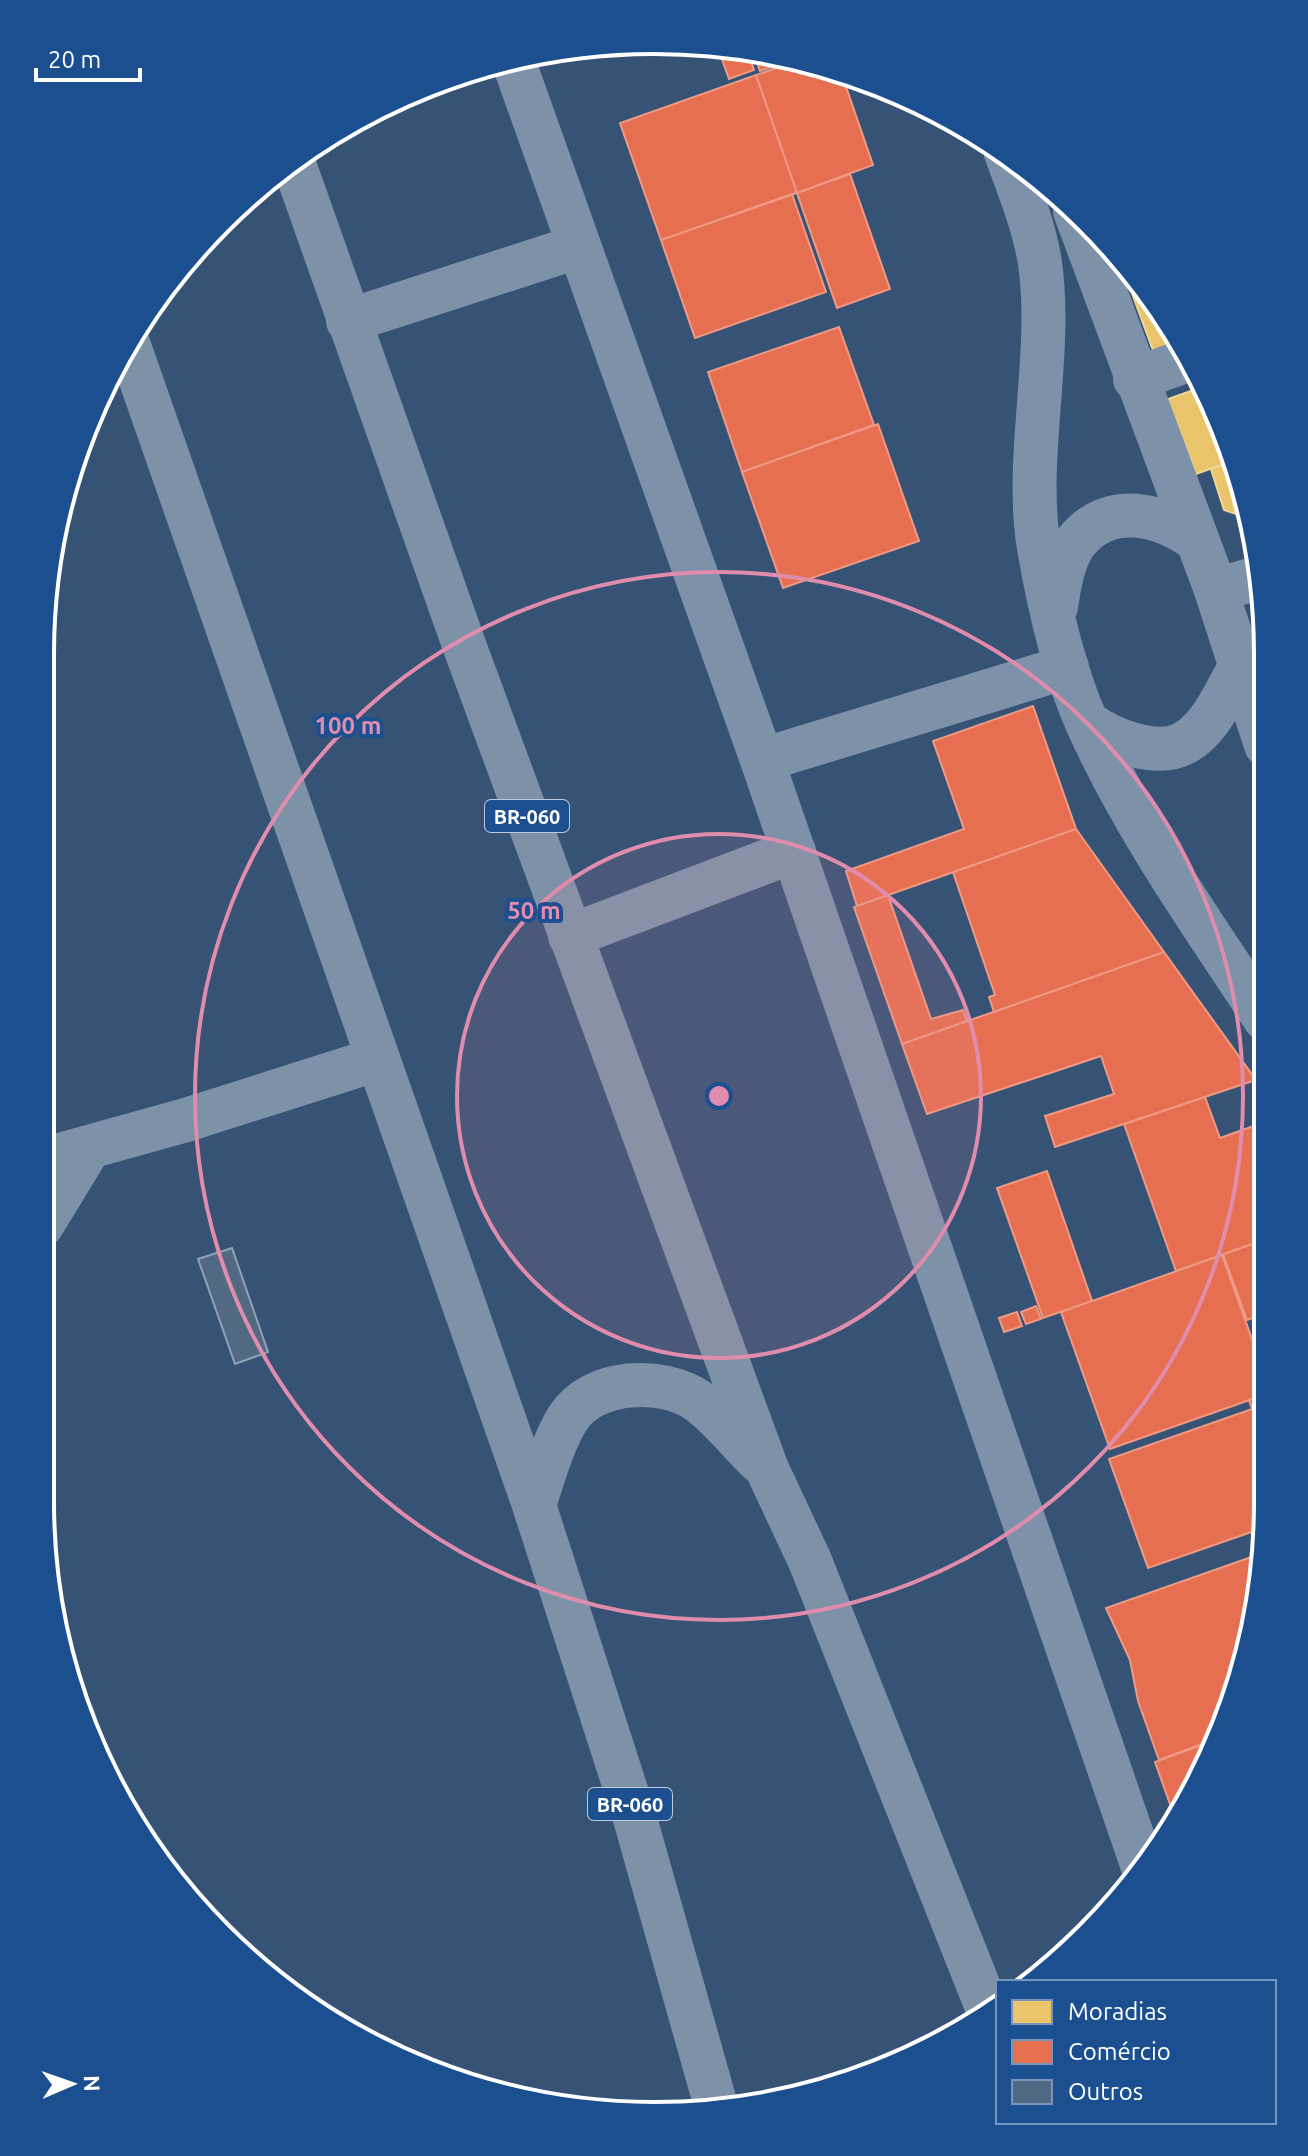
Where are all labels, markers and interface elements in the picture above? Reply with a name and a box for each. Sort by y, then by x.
scale bar [36,32,140,82]
text: 20 m [48,46,101,73]
text: 100 m [315,712,381,739]
road number: BR-060 [485,800,569,832]
text: 50 m [507,897,561,924]
centre of rings [705,1082,733,1110]
road number: BR-060 [588,1788,672,1820]
legend [996,1980,1276,2124]
text: Moradias [1068,1998,1167,2025]
text: Comércio [1068,2038,1171,2065]
north arrow [32,2044,112,2124]
text: N [80,2075,105,2092]
text: Outros [1068,2078,1143,2105]

